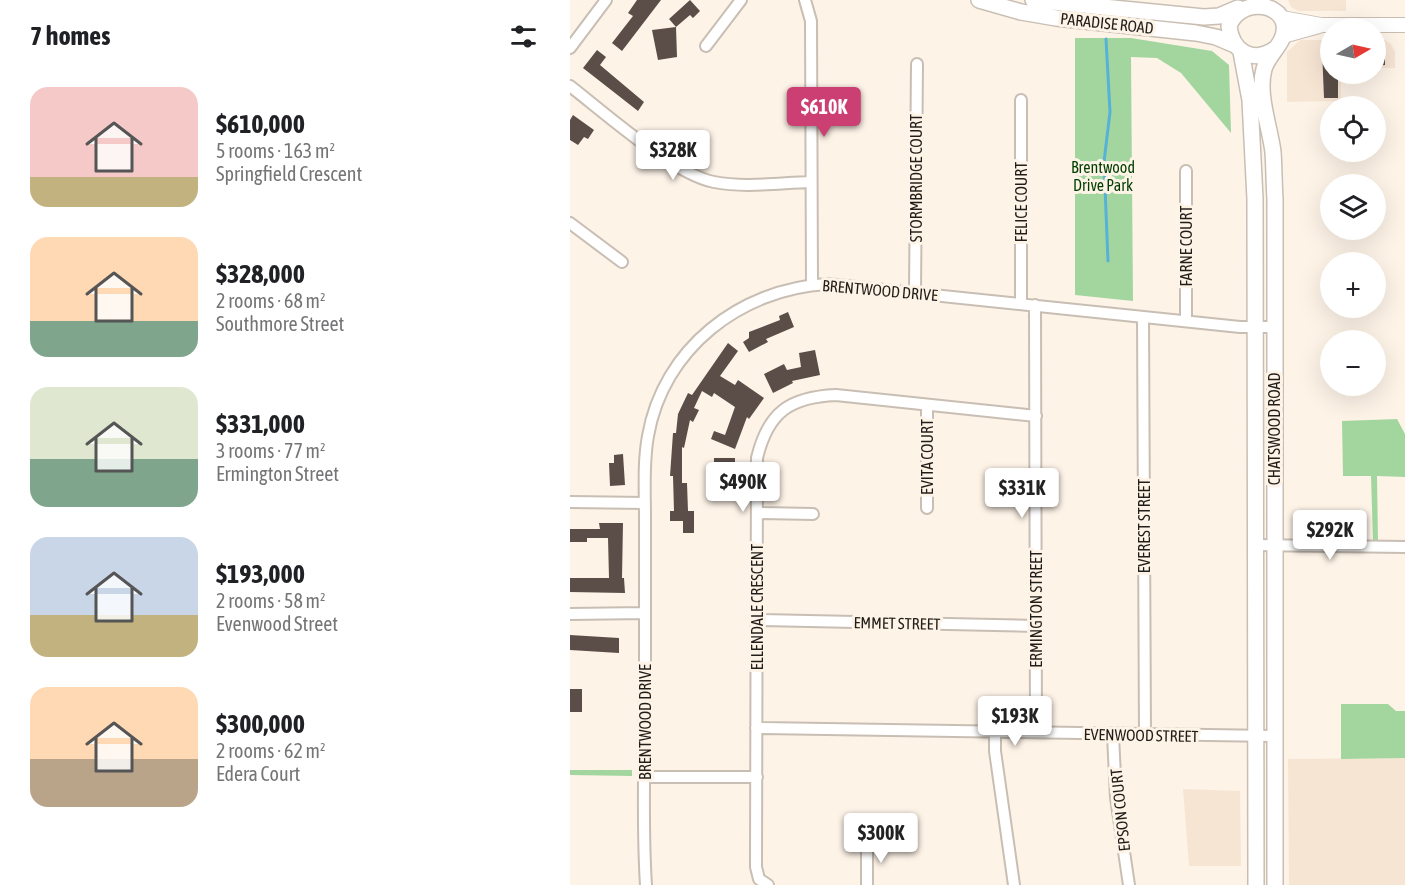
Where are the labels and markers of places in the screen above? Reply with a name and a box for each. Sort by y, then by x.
pin: $610K [782,87,866,138]
pin: $328K [631,130,715,181]
pin: $490K [701,462,785,513]
pin: $331K [980,468,1064,519]
pin: $292K [1288,510,1372,561]
pin: $193K [973,696,1057,747]
pin: $300K [839,813,923,864]

